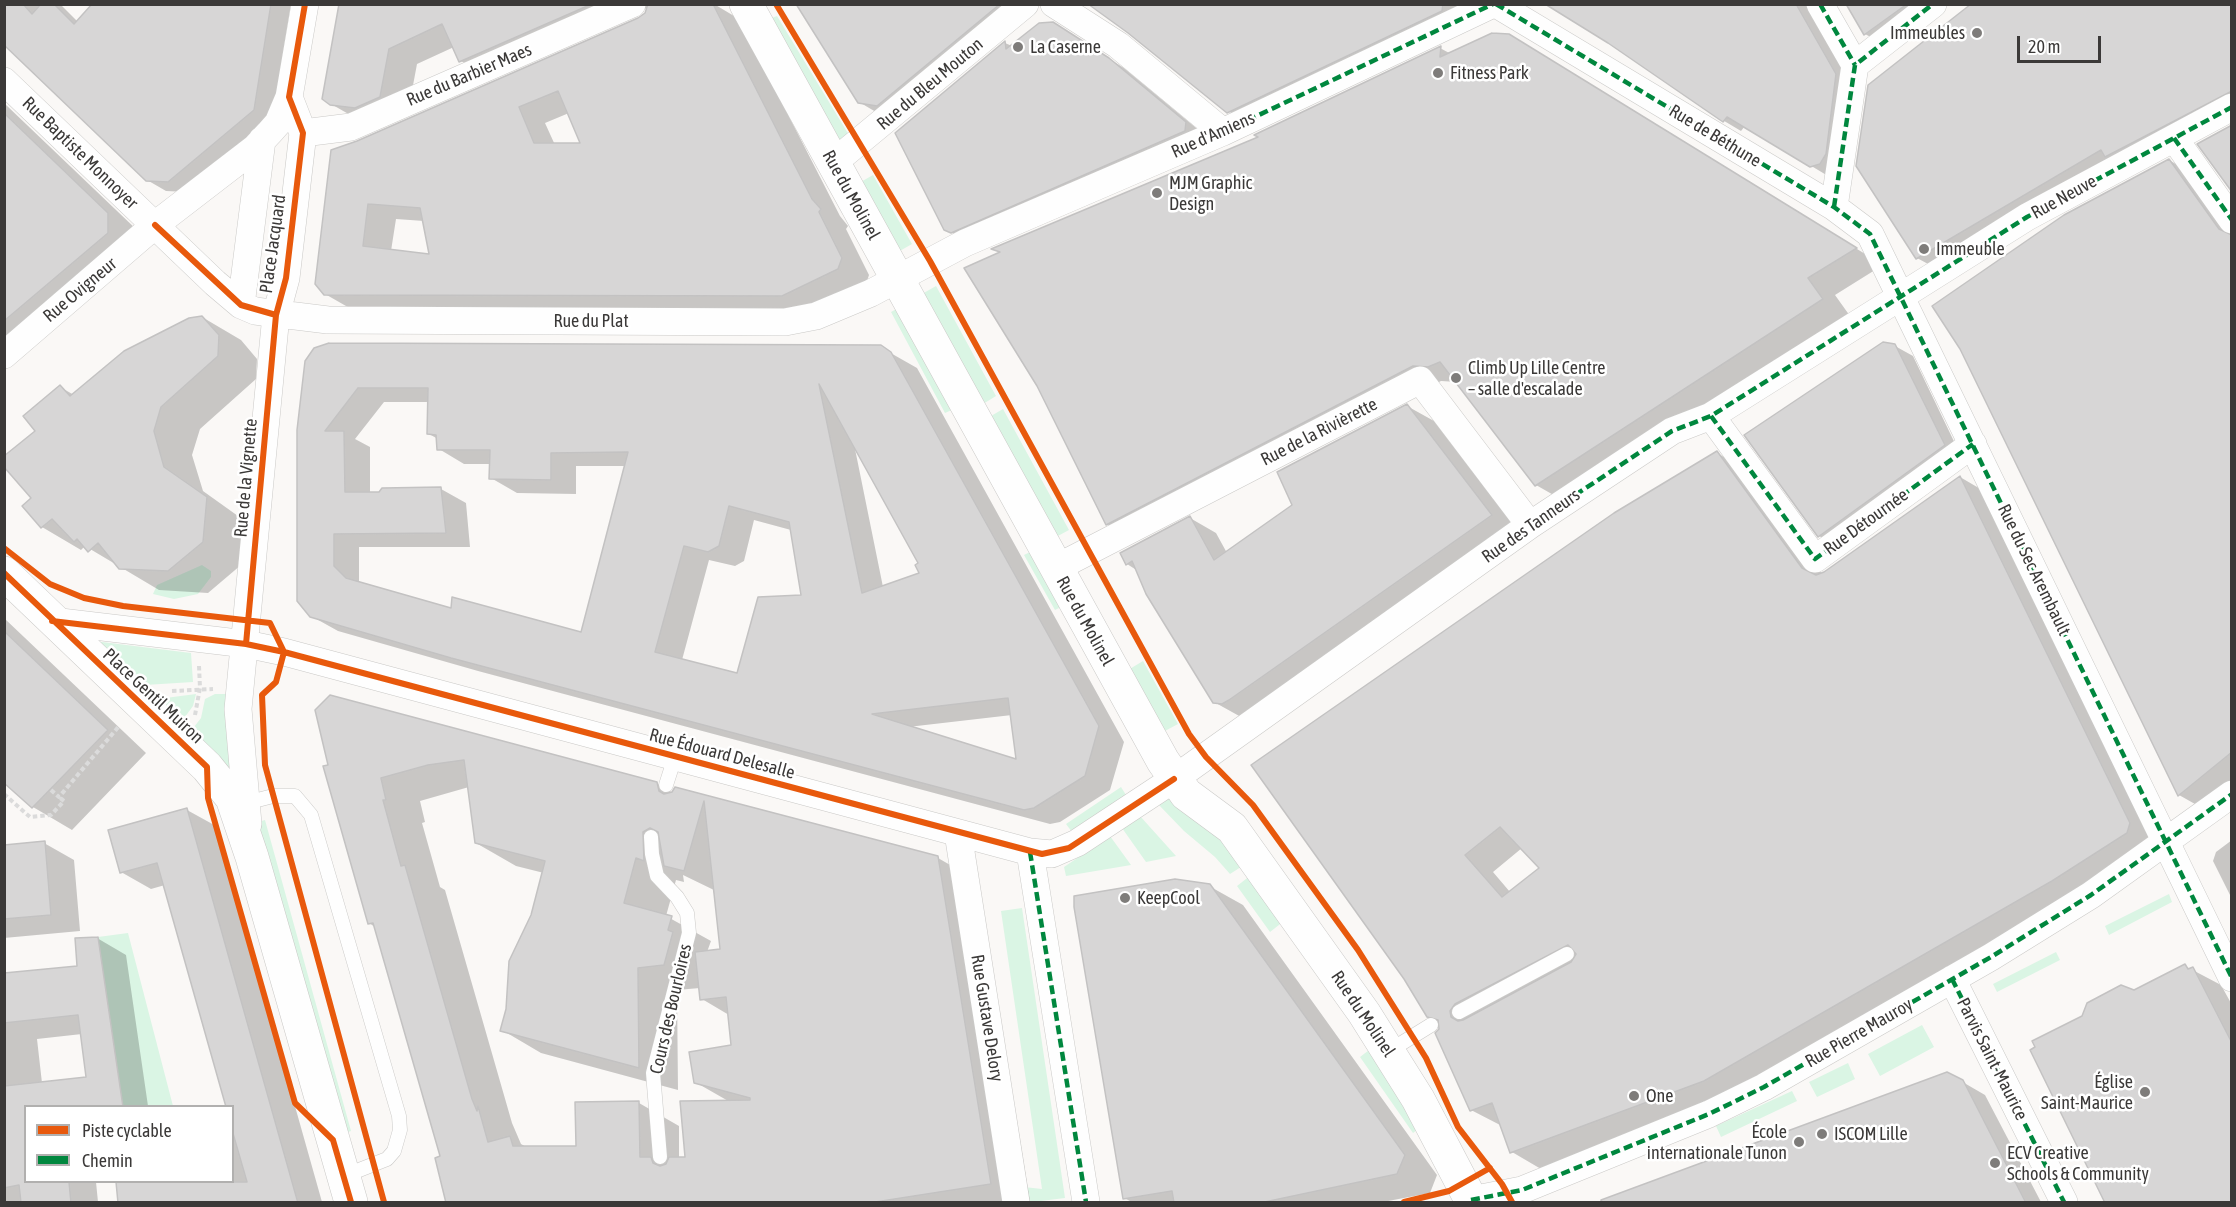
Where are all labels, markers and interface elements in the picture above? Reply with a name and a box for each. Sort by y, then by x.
place label: Immeubles [1890,22,1965,44]
scale bar [2020,24,2104,62]
marker: Immeubles [1970,26,1984,40]
street label: Rue du Bleu Mouton [873,33,987,135]
place label: La Caserne [1030,36,1101,58]
text: 20 m [2028,36,2060,57]
street label: Rue du Barbier Maes [403,39,535,111]
marker: La Caserne [1011,40,1025,54]
place label: Fitness Park [1450,62,1529,84]
marker: Fitness Park [1431,66,1445,80]
street label: Rue Baptiste Monnoyer [18,92,142,214]
street label: Rue de Béthune [1665,100,1765,172]
street label: Rue d'Amiens [1168,107,1258,163]
street label: Rue du Molinel [818,146,884,244]
street label: Rue Neuve [2028,170,2100,224]
place label: MJM Graphic Design [1169,172,1252,214]
marker: MJM Graphic Design [1150,186,1164,200]
street label: Place Jacquard [255,193,291,295]
place label: Immeuble [1936,238,2005,260]
marker: Immeuble [1917,242,1931,256]
street label: Rue Ovigneur [39,253,121,327]
street label: Rue du Plat [553,310,629,332]
place label: Climb Up Lille Centre – salle d'escalade [1468,357,1605,400]
marker: Climb Up Lille Centre – salle d'escalade [1449,371,1463,385]
street label: Rue de la Rivièrette [1257,393,1381,471]
street label: Rue de la Vignette [230,418,262,538]
street label: Rue des Tanneurs [1478,484,1584,568]
street label: Rue Détournée [1820,484,1912,560]
street label: Rue du Sec Arembault [1993,501,2075,639]
street label: Rue du Molinel [1052,572,1118,670]
street label: Place Gentil Muiron [98,644,208,748]
street label: Rue Édouard Delesalle [647,724,797,784]
place label: KeepCool [1137,887,1200,909]
marker: KeepCool [1118,891,1132,905]
street label: Cours des Bourloires [646,942,696,1076]
street label: Rue Gustave Delory [966,953,1008,1083]
street label: Rue du Molinel [1326,967,1400,1061]
street label: Rue Pierre Mauroy [1801,994,1917,1072]
street label: Parvis Saint-Maurice [1952,994,2032,1124]
place label: Église Saint-Maurice [2041,1071,2133,1114]
place label: One [1646,1085,1673,1107]
marker: Église Saint-Maurice [2138,1085,2152,1099]
marker: One [1627,1089,1641,1103]
legend [24,1105,234,1183]
text: Piste cyclable [82,1120,172,1141]
place label: École internationale Tunon [1647,1121,1787,1164]
place label: ISCOM Lille [1834,1123,1908,1145]
marker: ISCOM Lille [1815,1127,1829,1141]
marker: École internationale Tunon [1792,1135,1806,1149]
place label: ECV Creative Schools & Community [2007,1142,2149,1184]
text: Chemin [82,1150,133,1171]
marker: ECV Creative Schools & Community [1988,1156,2002,1170]

